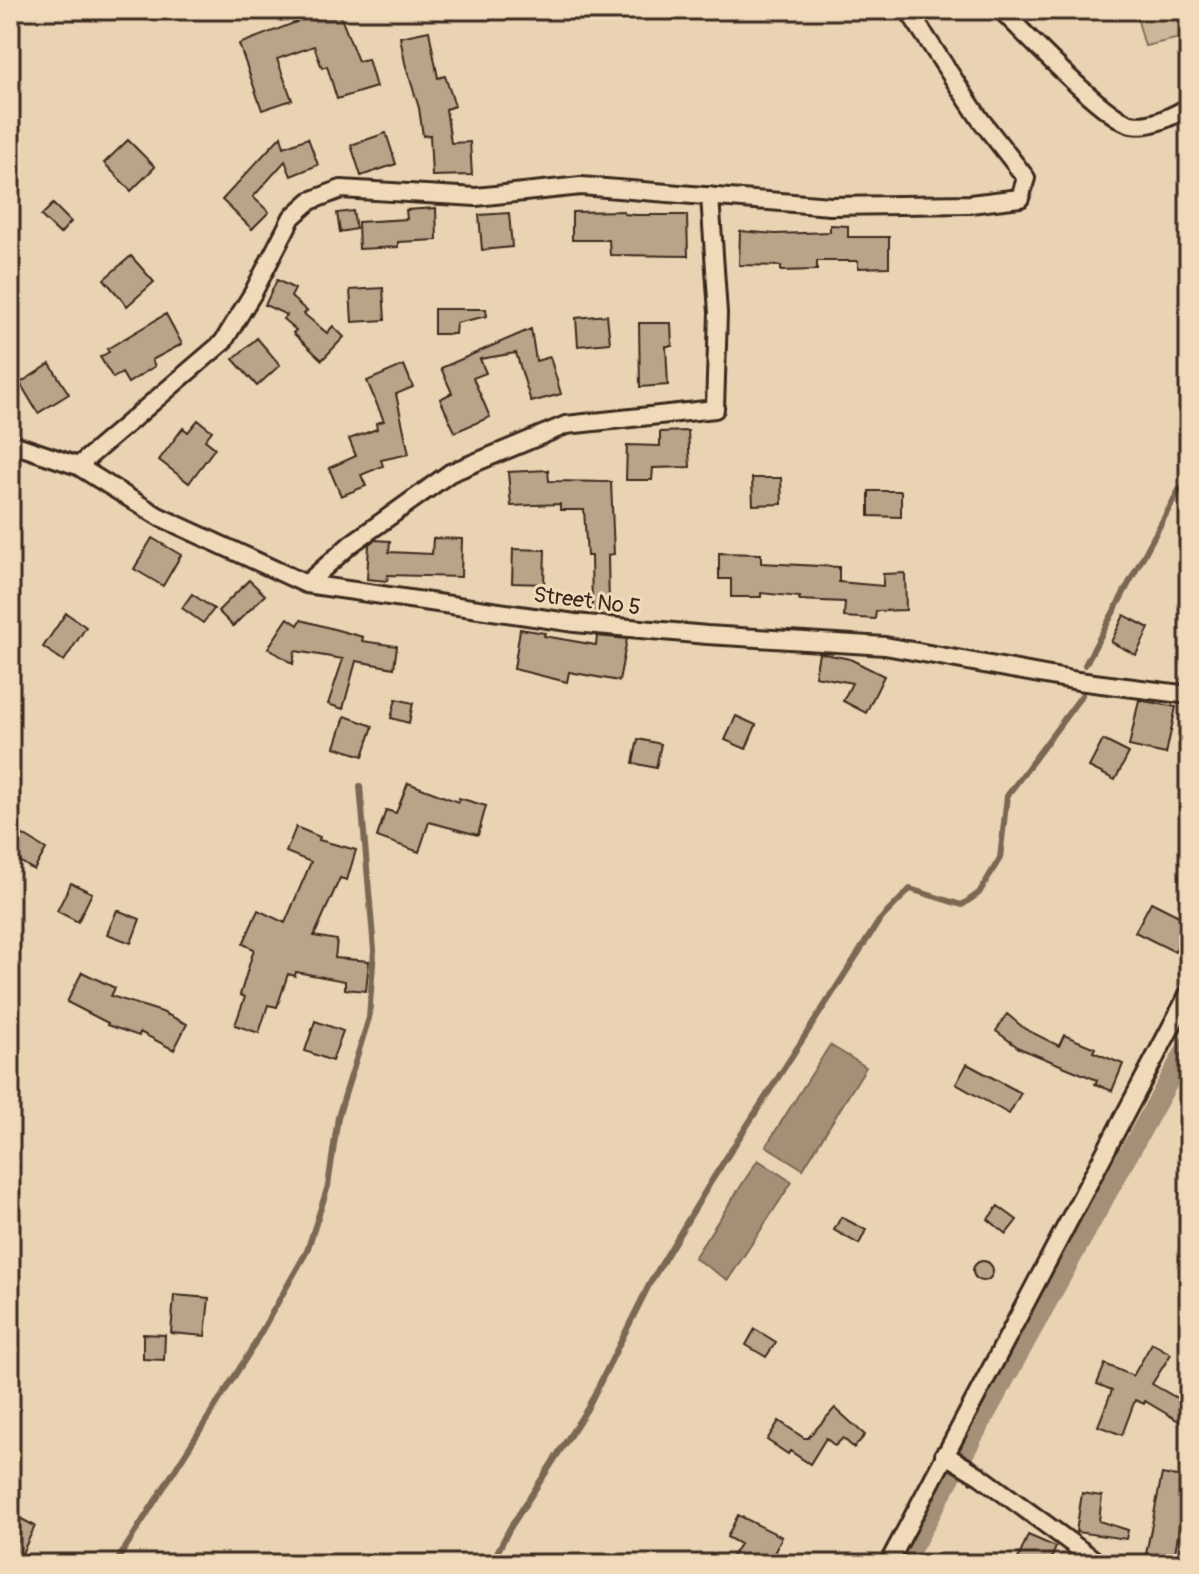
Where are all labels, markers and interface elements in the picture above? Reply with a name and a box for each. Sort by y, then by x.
street label: Street No 5 [532,581,642,621]

